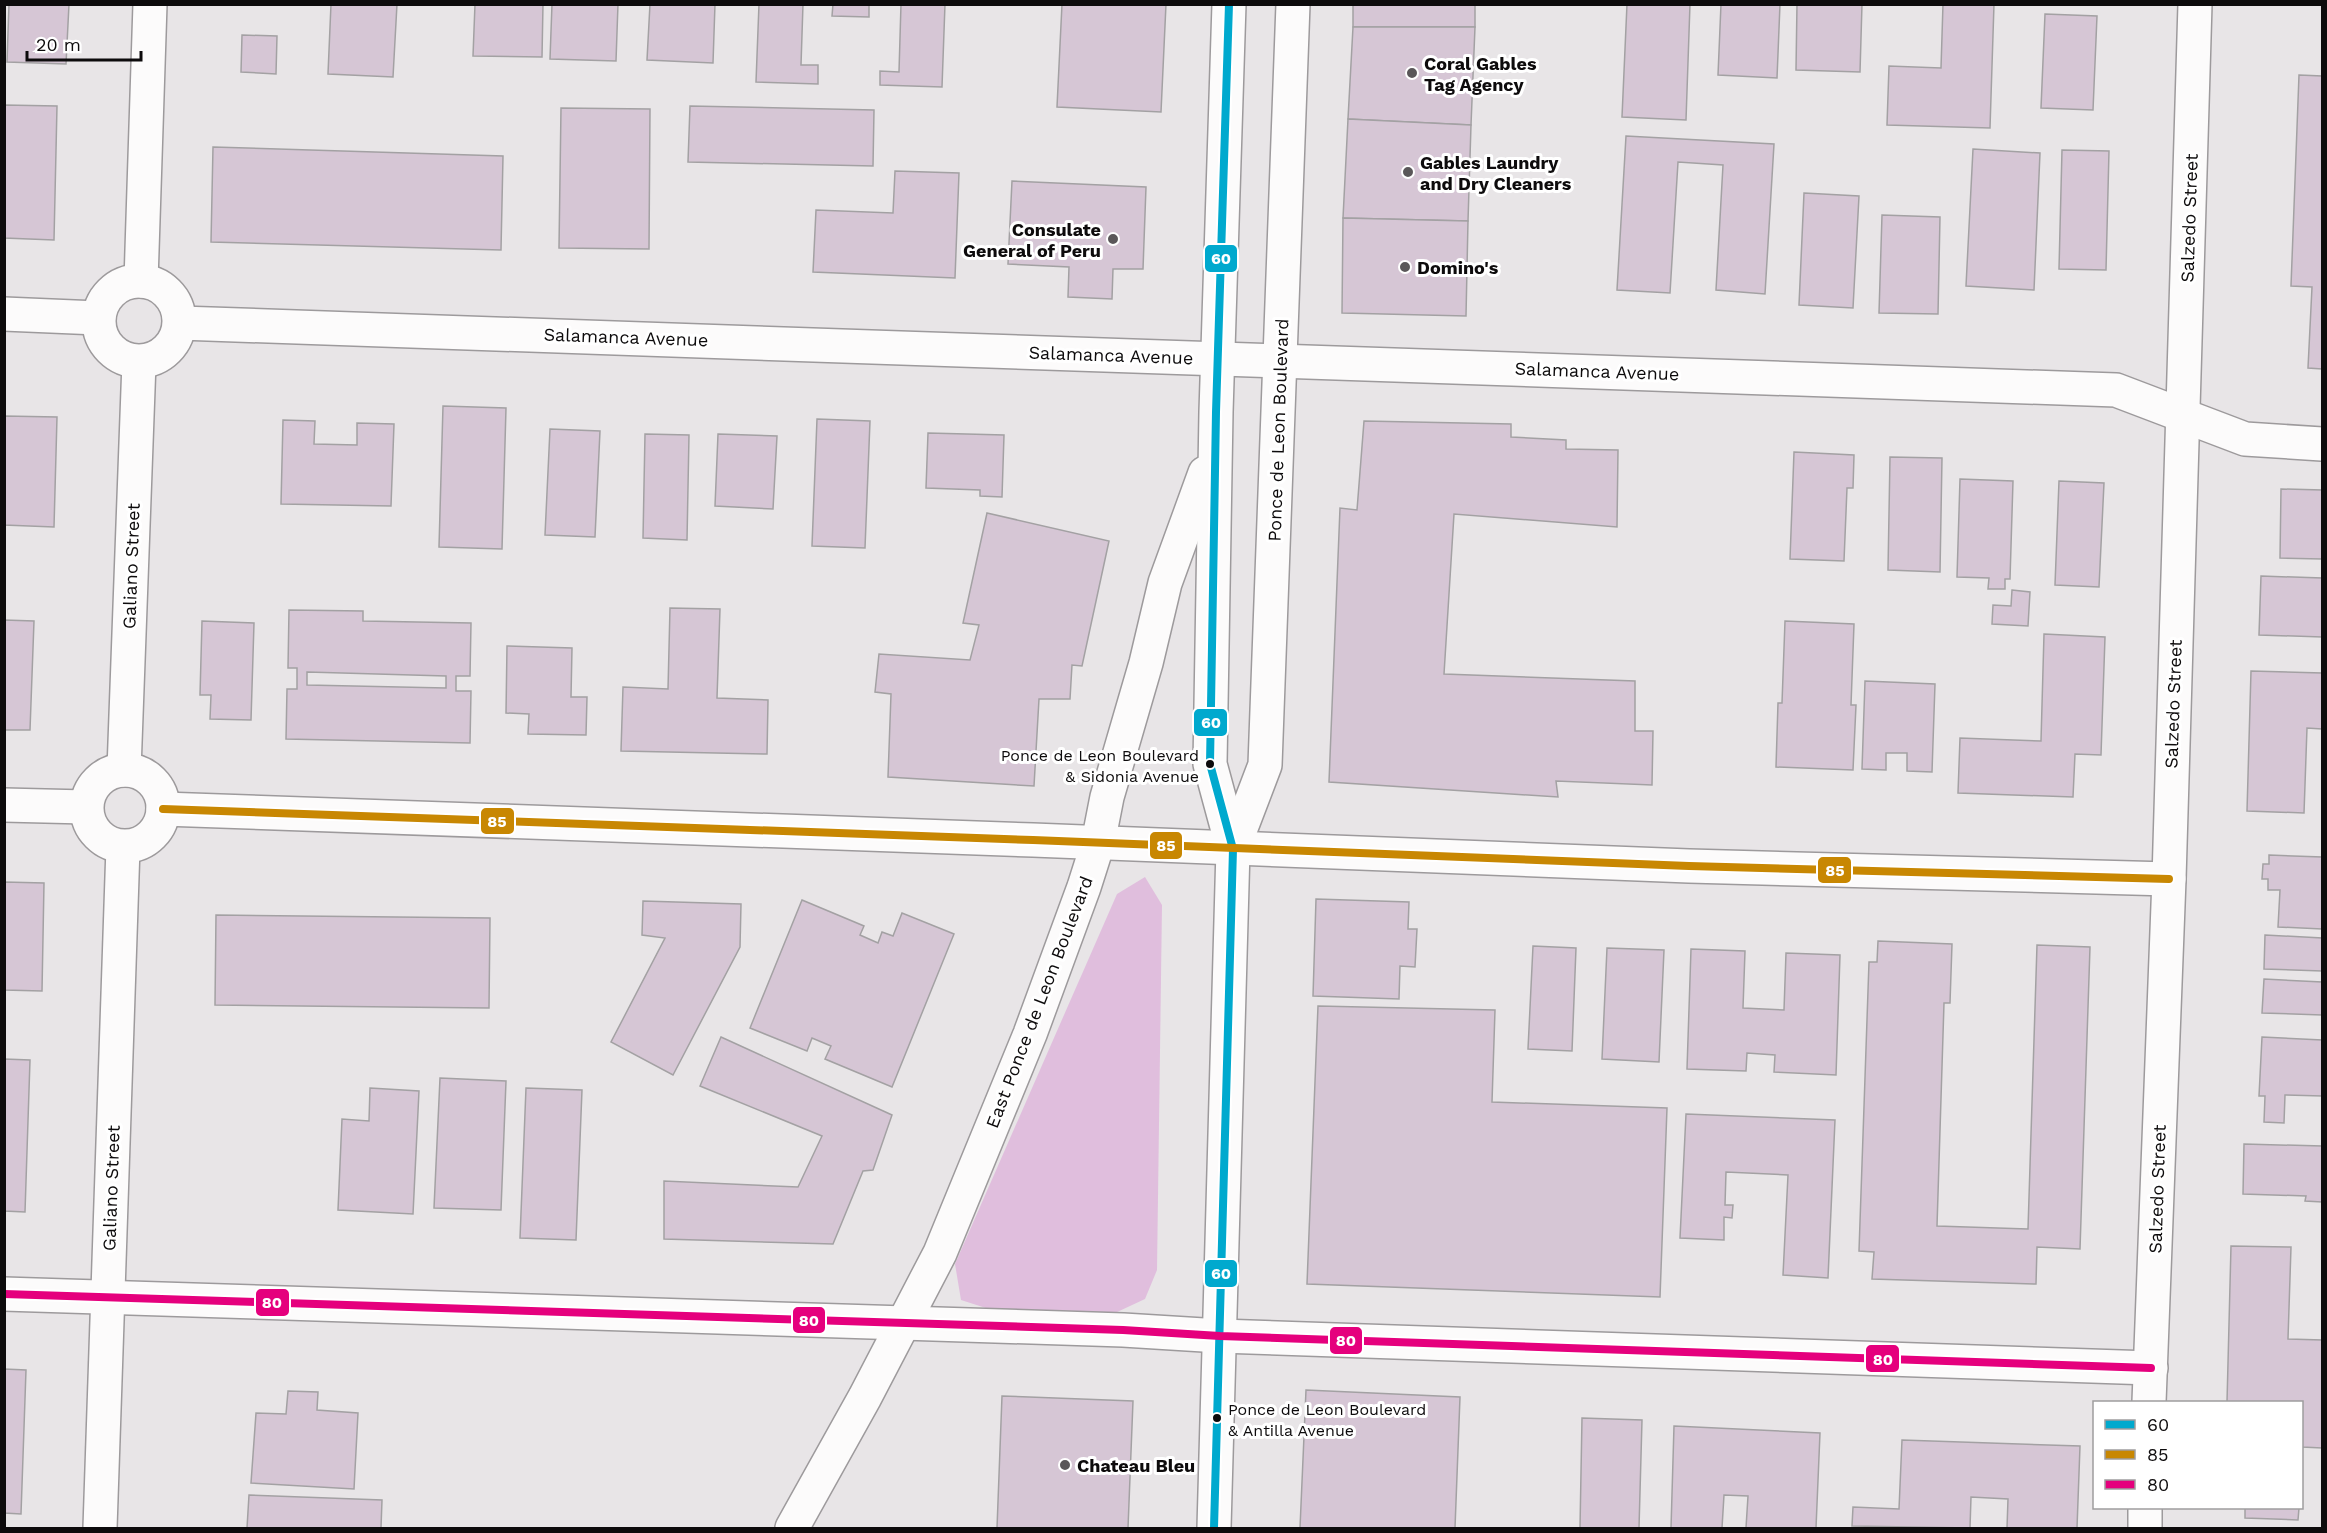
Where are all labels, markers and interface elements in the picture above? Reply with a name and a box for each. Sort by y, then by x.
scale bar [27,24,141,62]
text: 20 m [36,34,81,55]
place label: Coral Gables Tag Agency [1424,53,1537,95]
marker: Coral Gables Tag Agency [1405,66,1419,80]
place label: Gables Laundry and Dry Cleaners [1420,152,1572,194]
street label: Salzedo Street [2176,153,2202,283]
marker: Gables Laundry and Dry Cleaners [1401,165,1415,179]
place label: Consulate General of Peru [963,219,1101,261]
marker: Consulate General of Peru [1106,232,1120,246]
line badge: 60 [1204,244,1238,273]
text: 60 [1211,249,1231,268]
place label: Domino's [1417,257,1499,278]
marker: Domino's [1398,260,1412,274]
street label: Ponce de Leon Boulevard [1264,318,1292,542]
street label: Salamanca Avenue [543,324,709,350]
street label: Salamanca Avenue [1028,342,1194,368]
street label: Salamanca Avenue [1514,358,1680,384]
street label: Galiano Street [118,502,144,629]
street label: Salzedo Street [2160,639,2186,769]
line badge: 60 [1193,708,1228,737]
text: 60 [1201,713,1221,732]
place label: Ponce de Leon Boulevard & Sidonia Avenue [1001,746,1199,786]
marker: Ponce de Leon Boulevard & Sidonia Avenue [1204,758,1216,770]
line badge: 85 [480,807,515,835]
text: 85 [487,812,507,831]
line badge: 85 [1149,831,1183,860]
text: 85 [1156,836,1176,855]
line badge: 85 [1817,856,1852,884]
text: 85 [1825,861,1845,880]
street label: East Ponce de Leon Boulevard [981,873,1097,1131]
street label: Galiano Street [98,1124,124,1251]
street label: Salzedo Street [2144,1124,2170,1254]
line badge: 60 [1204,1259,1238,1288]
text: 60 [1211,1264,1231,1283]
line badge: 80 [255,1288,290,1317]
text: 80 [262,1293,282,1312]
line badge: 80 [792,1306,826,1334]
text: 80 [799,1311,819,1330]
line badge: 80 [1329,1326,1363,1355]
text: 80 [1336,1331,1356,1350]
line badge: 80 [1865,1344,1900,1373]
text: 80 [1873,1350,1893,1369]
place label: Ponce de Leon Boulevard & Antilla Avenue [1228,1400,1426,1440]
legend [2093,1401,2303,1509]
marker: Ponce de Leon Boulevard & Antilla Avenue [1211,1412,1223,1424]
text: 60 [2147,1414,2169,1435]
text: 85 [2147,1444,2169,1465]
place label: Chateau Bleu [1077,1455,1195,1476]
marker: Chateau Bleu [1058,1458,1072,1472]
text: 80 [2147,1474,2169,1495]

